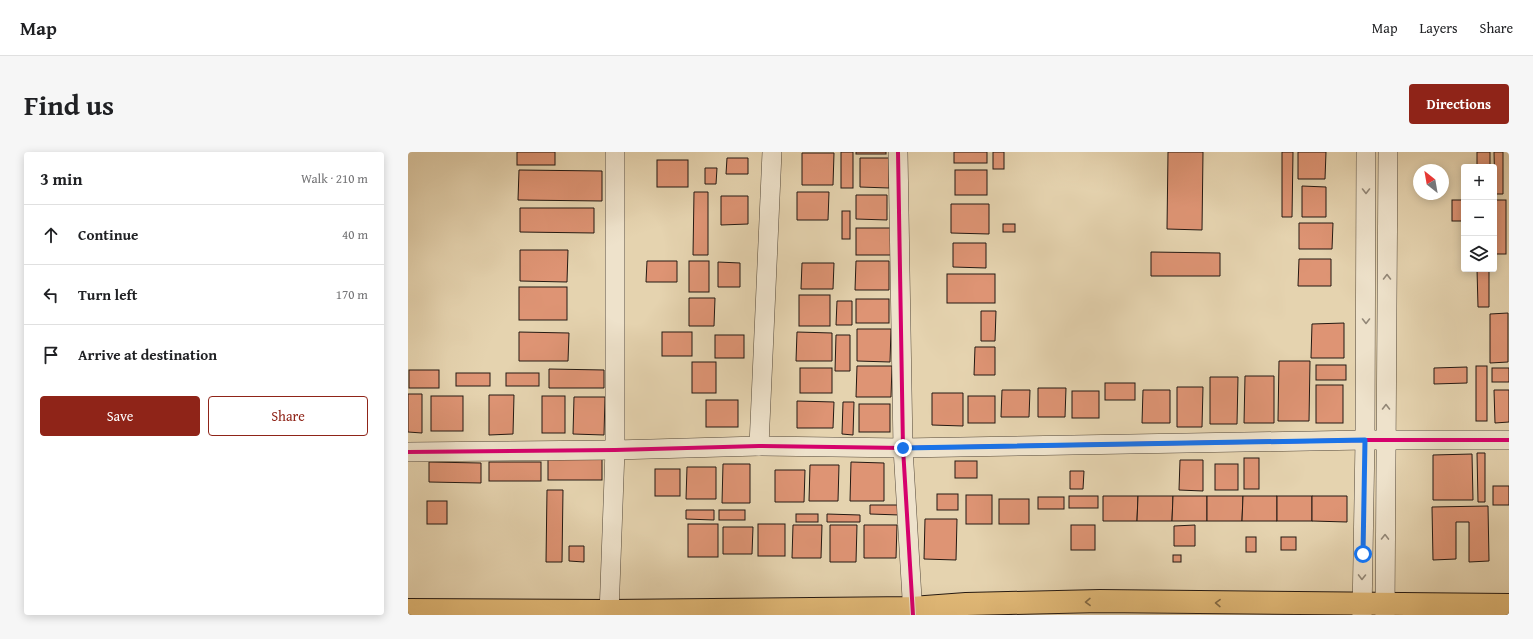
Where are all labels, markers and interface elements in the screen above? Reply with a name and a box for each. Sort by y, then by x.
text: Map [20,14,57,42]
text: Map [1372,18,1398,38]
text: Layers [1420,18,1458,38]
text: Share [1480,18,1513,38]
text: Find us [24,84,114,125]
button: Directions [1409,84,1509,124]
north arrow [1413,164,1449,200]
map controls [1461,164,1497,272]
button: + [1461,164,1497,200]
text: 3 min [40,166,82,191]
text: Walk · 210 m [301,169,368,188]
one-way arrow [1362,188,1370,194]
button: − [1461,200,1497,236]
icon: ahead [40,224,62,246]
text: Continue [78,224,139,245]
text: 40 m [342,225,368,244]
button: layers [1461,236,1497,272]
one-way arrow [1383,274,1391,280]
icon: left [40,284,62,306]
text: Turn left [78,284,137,305]
text: 170 m [336,285,368,304]
one-way arrow [1362,318,1370,324]
icon: arrive [40,344,62,366]
text: Arrive at destination [78,344,217,365]
button: Save [40,396,200,436]
button: Share [208,396,368,436]
one-way arrow [1382,404,1390,410]
route end [894,439,912,457]
one-way arrow [1381,534,1389,540]
route start [1354,545,1372,563]
one-way arrow [1358,574,1366,580]
one-way arrow [1085,597,1091,606]
one-way arrow [1215,599,1221,607]

